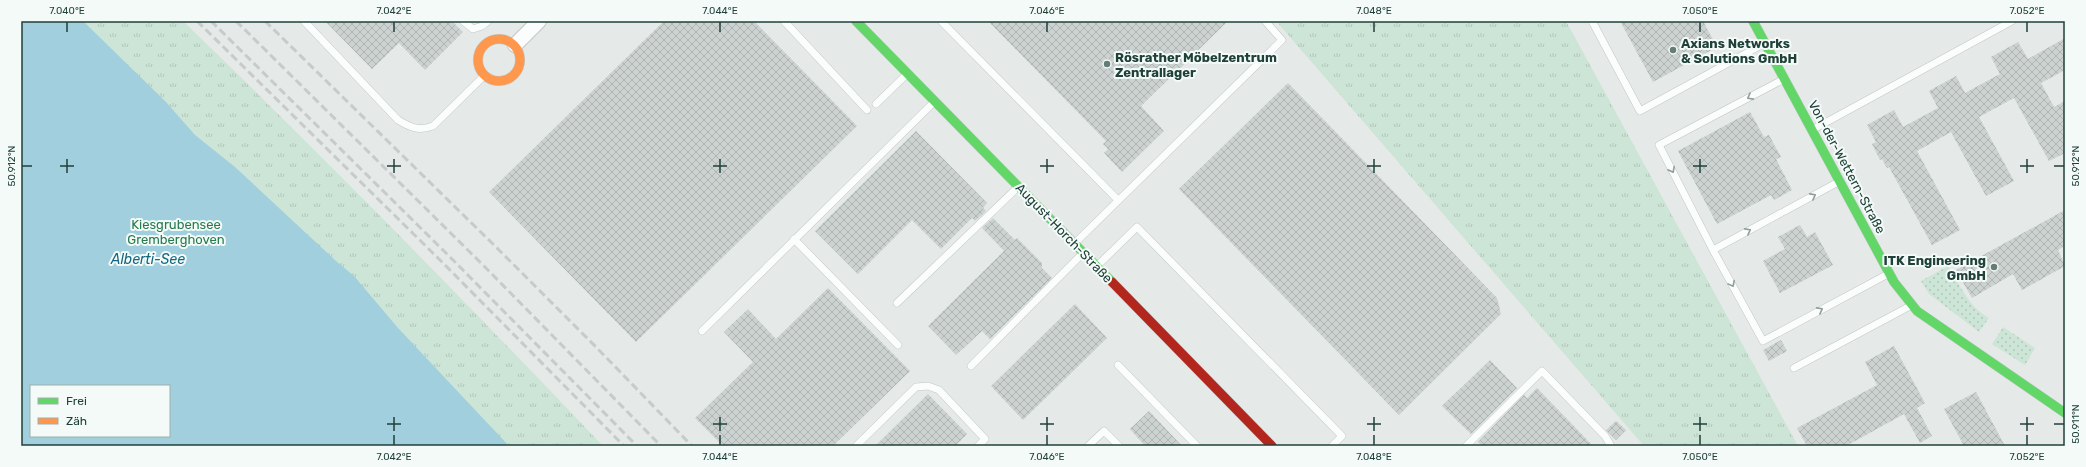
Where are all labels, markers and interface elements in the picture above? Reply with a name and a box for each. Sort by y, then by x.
text: 7.040°E [49,5,85,17]
text: 7.042°E [376,5,412,17]
text: 7.044°E [702,5,738,17]
text: 7.046°E [1029,5,1065,17]
text: 7.048°E [1356,5,1392,17]
text: 7.050°E [1682,5,1718,17]
text: 7.052°E [2010,5,2044,17]
place label: Axians Networks & Solutions GmbH [1681,36,1797,66]
marker: Axians Networks & Solutions GmbH [1668,45,1678,55]
place label: Rösrather Möbelzentrum Zentrallager [1115,50,1277,80]
marker: Rösrather Möbelzentrum Zentrallager [1102,59,1112,69]
one-way arrow [1746,92,1754,100]
street label: Von-der-Wettern-Straße [1805,98,1889,236]
text: 50.912°N [6,145,18,187]
text: 50.912°N [2070,145,2082,187]
one-way arrow [1667,166,1675,173]
street label: August-Horch-Straße [1012,180,1115,287]
one-way arrow [1808,193,1816,201]
park label: Kiesgrubensee Gremberghoven [127,217,225,248]
one-way arrow [1744,228,1752,235]
water label: Alberti-See [110,251,185,268]
place label: ITK Engineering GmbH [1884,253,1986,283]
marker: ITK Engineering GmbH [1989,262,1999,272]
one-way arrow [1727,280,1735,287]
one-way arrow [1816,307,1824,315]
legend [30,385,170,437]
text: Frei [66,394,87,408]
text: 50.911°N [2070,404,2082,444]
text: Zäh [66,414,87,428]
text: 7.042°E [376,451,412,463]
text: 7.044°E [702,451,738,463]
text: 7.046°E [1029,451,1065,463]
text: 7.048°E [1356,451,1392,463]
text: 7.050°E [1682,451,1718,463]
text: 7.052°E [2010,451,2044,463]

